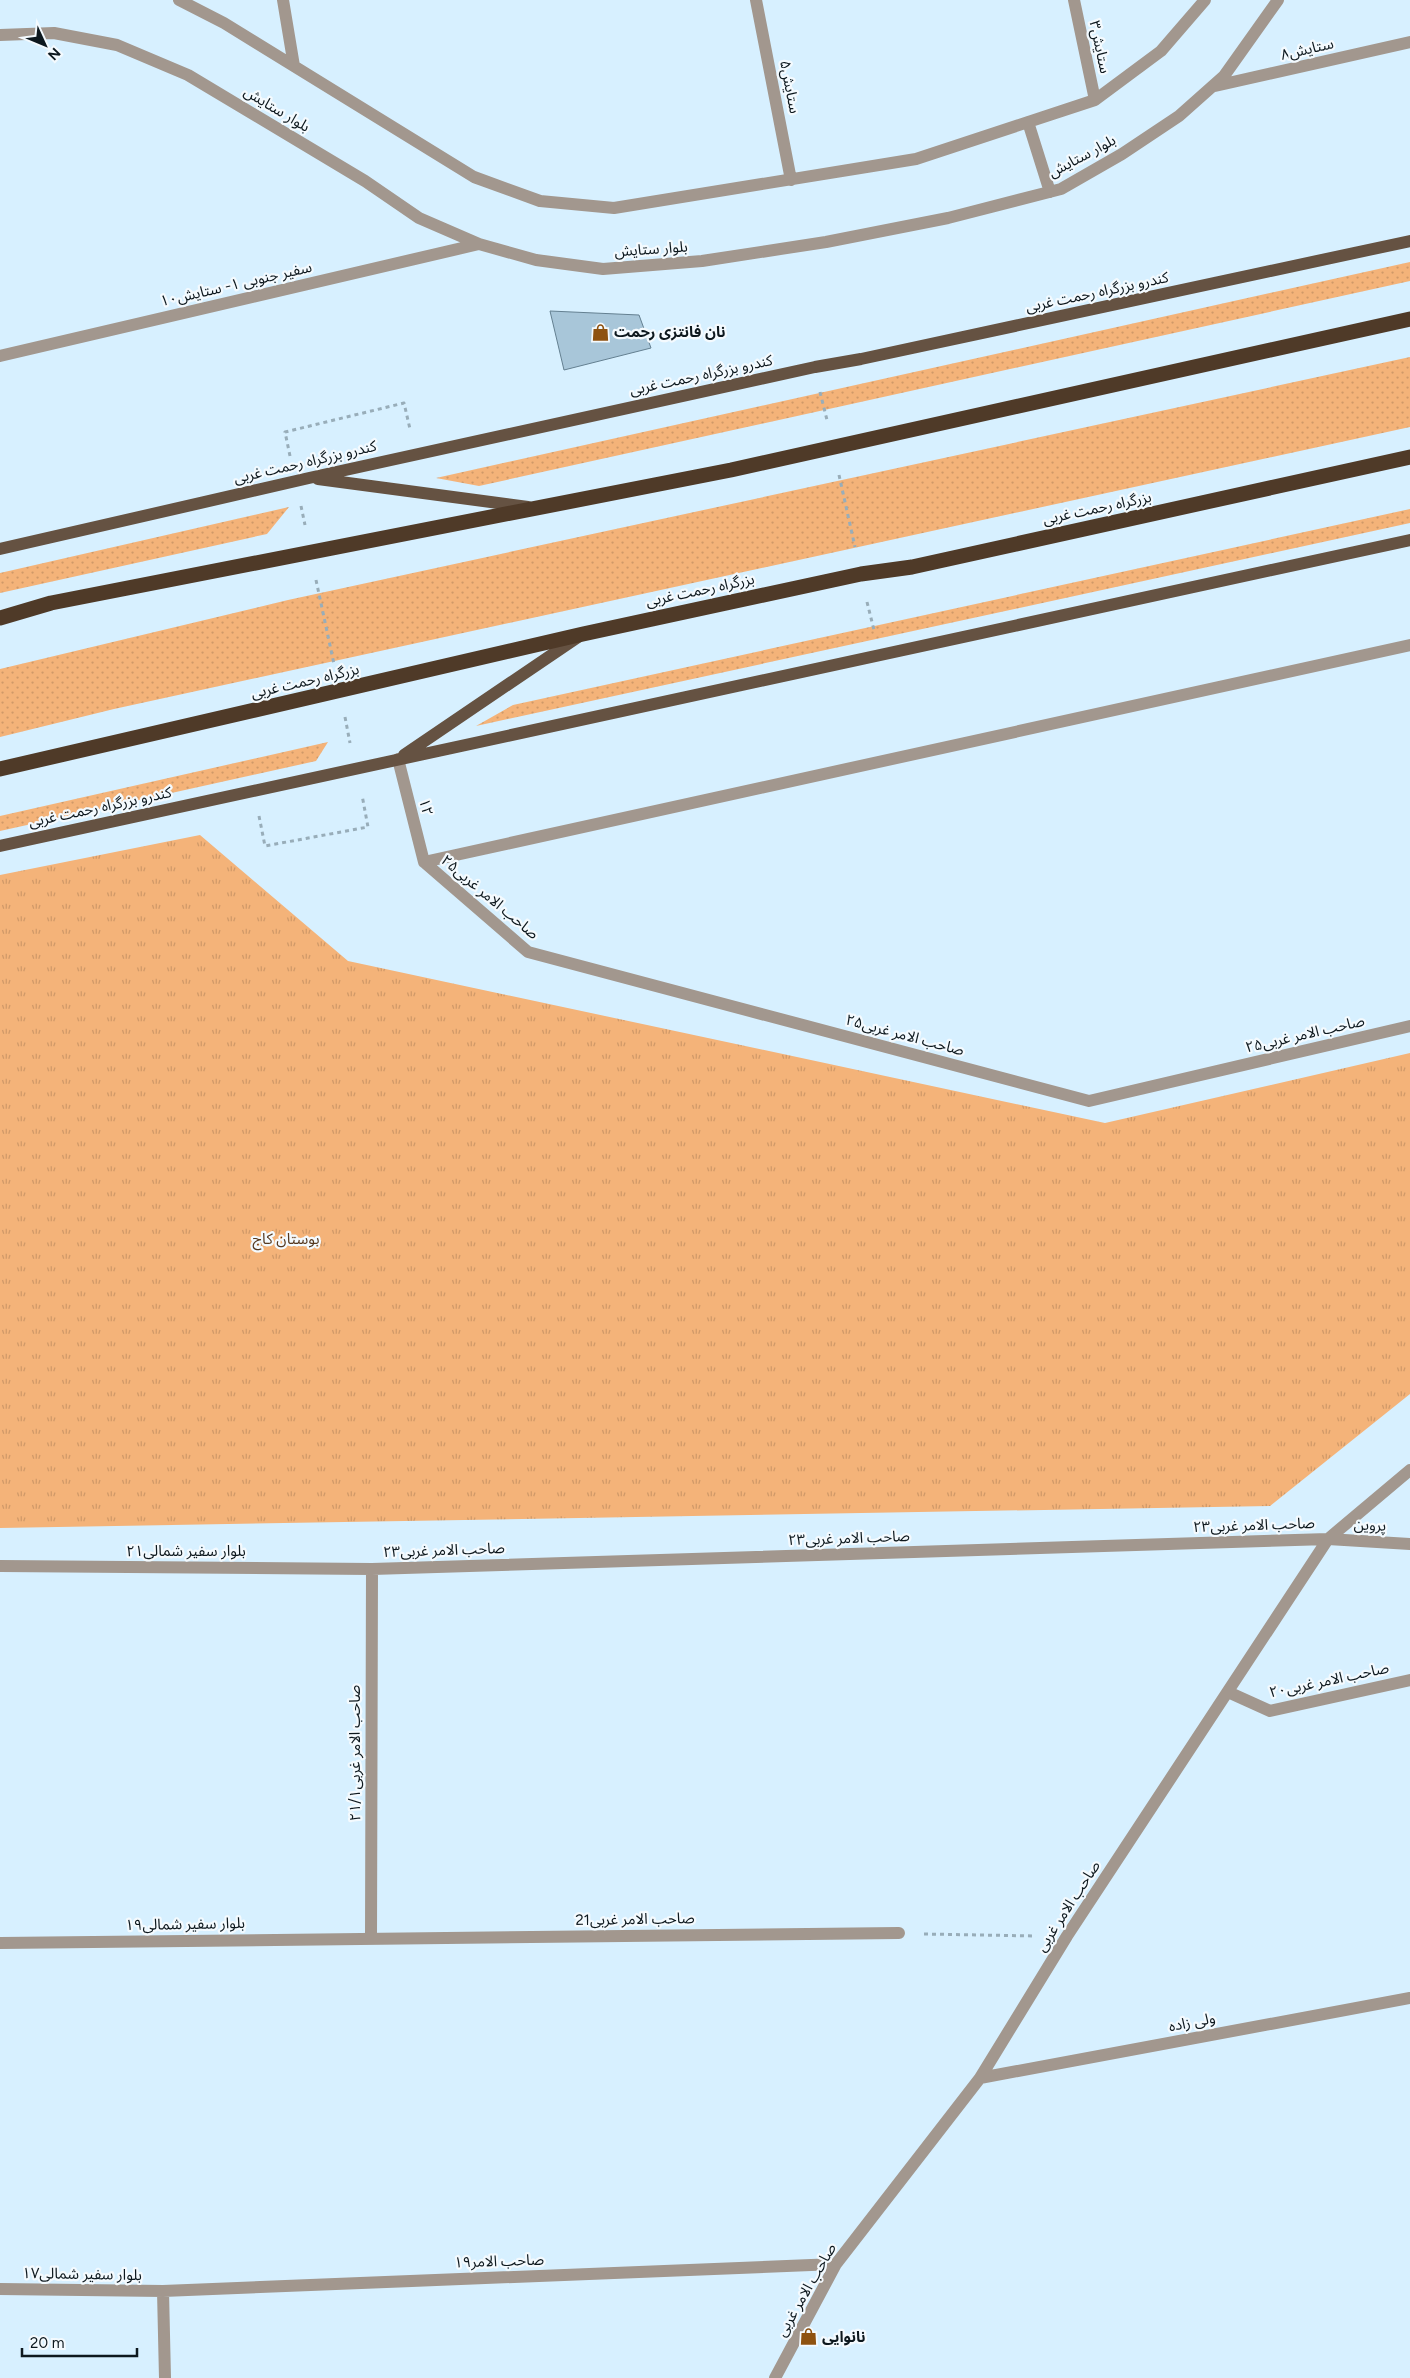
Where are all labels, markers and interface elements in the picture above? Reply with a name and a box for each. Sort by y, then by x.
street label: ستایش۳ [1086,19,1114,75]
north arrow [20,20,70,70]
street label: ستایش۸ [1279,34,1335,64]
text: N [44,44,64,63]
street label: ستایش۵ [776,59,804,115]
street label: بلوار ستایش [241,82,313,136]
street label: بلوار ستایش [1045,131,1119,181]
street label: بلوار ستایش [614,237,688,261]
street label: سفیر جنوبی ۱- ستایش۱۰ [158,258,314,310]
street label: کندرو بزرگراه رحمت غربی [1024,268,1171,316]
shop icon: نان فانتزی رحمت [590,322,610,342]
place label: نان فانتزی رحمت [614,323,726,341]
street label: کندرو بزرگراه رحمت غربی [628,351,775,399]
street label: کندرو بزرگراه رحمت غربی [232,437,379,487]
street label: بزرگراه رحمت غربی [1041,488,1153,528]
street label: بزرگراه رحمت غربی [644,570,756,610]
street label: بزرگراه رحمت غربی [249,660,361,702]
street label: کندرو بزرگراه رحمت غربی [27,783,174,831]
street label: ۱۲ [415,796,437,818]
street label: صاحب الامر غربی۲۵ [438,851,542,943]
street label: صاحب الامر غربی۲۵ [844,1011,966,1059]
street label: صاحب الامر غربی۲۵ [1244,1012,1366,1056]
park label: بوستان کاج [253,1230,319,1251]
street label: صاحب الامر غربی۲۳ [1193,1514,1315,1536]
street label: پروین [1353,1515,1387,1536]
street label: صاحب الامر غربی۲۳ [788,1527,910,1549]
street label: صاحب الامر غربی۲۳ [383,1539,505,1561]
street label: بلوار سفیر شمالی۲۱ [126,1542,246,1560]
street label: صاحب الامر غربی۲۰ [1267,1659,1391,1701]
street label: صاحب الامر غربی۲۱/۱ [346,1685,364,1821]
street label: صاحب الامر غربی [1032,1857,1104,1955]
street label: 21صاحب الامر غربی [575,1909,695,1929]
street label: بلوار سفیر شمالی۱۹ [125,1914,245,1934]
street label: ولی زاده [1167,2009,1217,2035]
street label: صاحب الامر غربی [772,2240,840,2340]
street label: صاحب الامر۱۹ [454,2250,544,2272]
street label: بلوار سفیر شمالی۱۷ [22,2264,142,2284]
scale bar [22,2326,138,2358]
shop icon: نانوایی [798,2327,818,2347]
place label: نانوایی [822,2328,866,2346]
text: 20 m [30,2334,64,2352]

